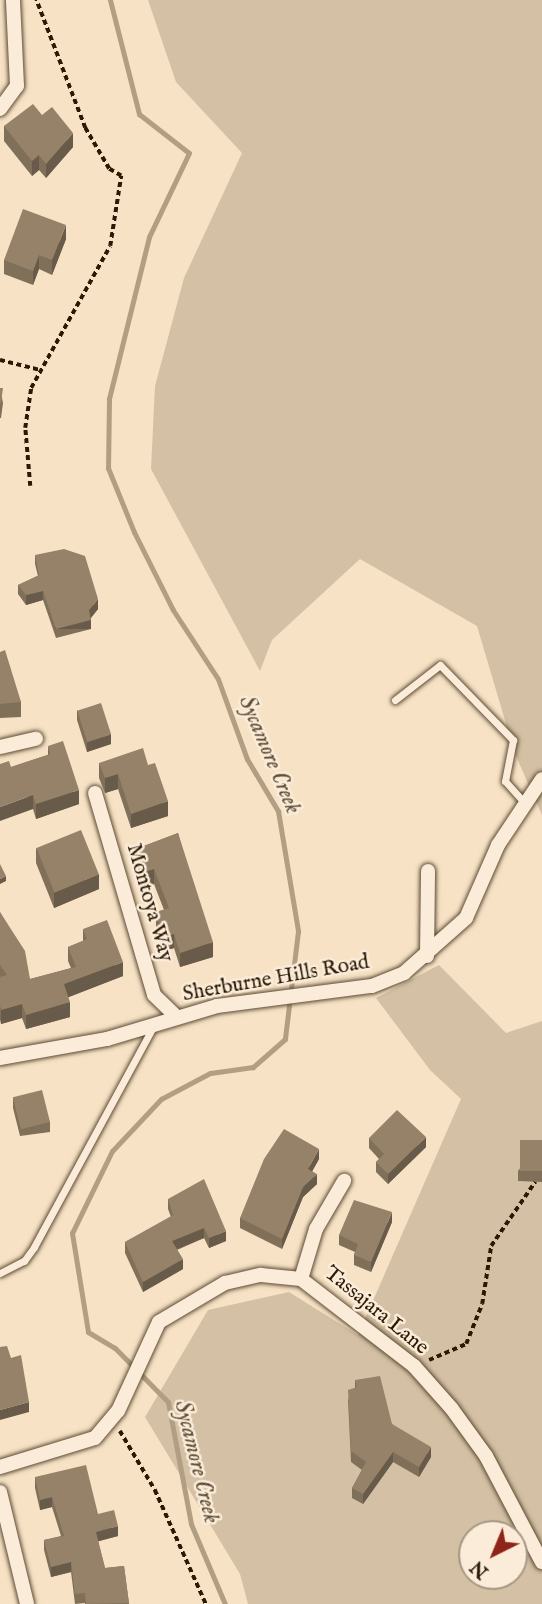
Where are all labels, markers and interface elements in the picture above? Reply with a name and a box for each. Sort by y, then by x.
water label: Sycamore Creek [232,692,306,818]
street label: Montoya Way [120,841,178,965]
street label: Sherburne Hills Road [181,950,371,1008]
street label: Tassajara Lane [319,1261,433,1361]
water label: Sycamore Creek [167,1398,225,1526]
north arrow [458,1520,528,1590]
text: N [466,1555,494,1583]

